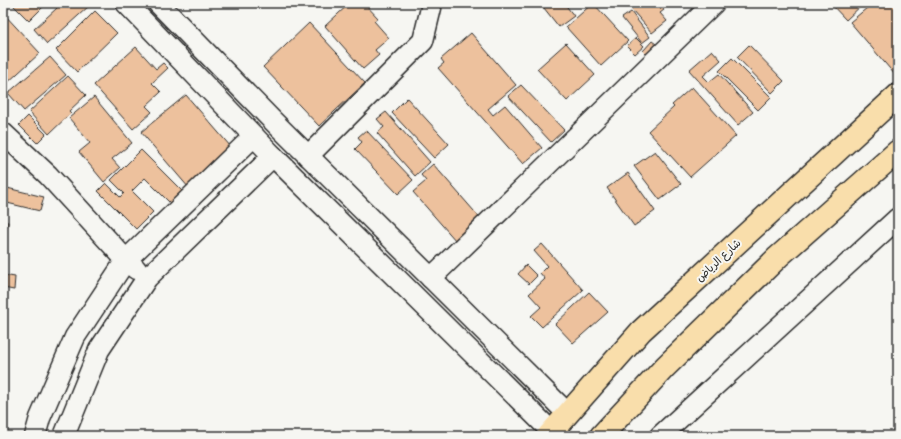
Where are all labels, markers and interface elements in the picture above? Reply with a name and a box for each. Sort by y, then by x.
street label: شارع الرياض [692,236,745,286]

